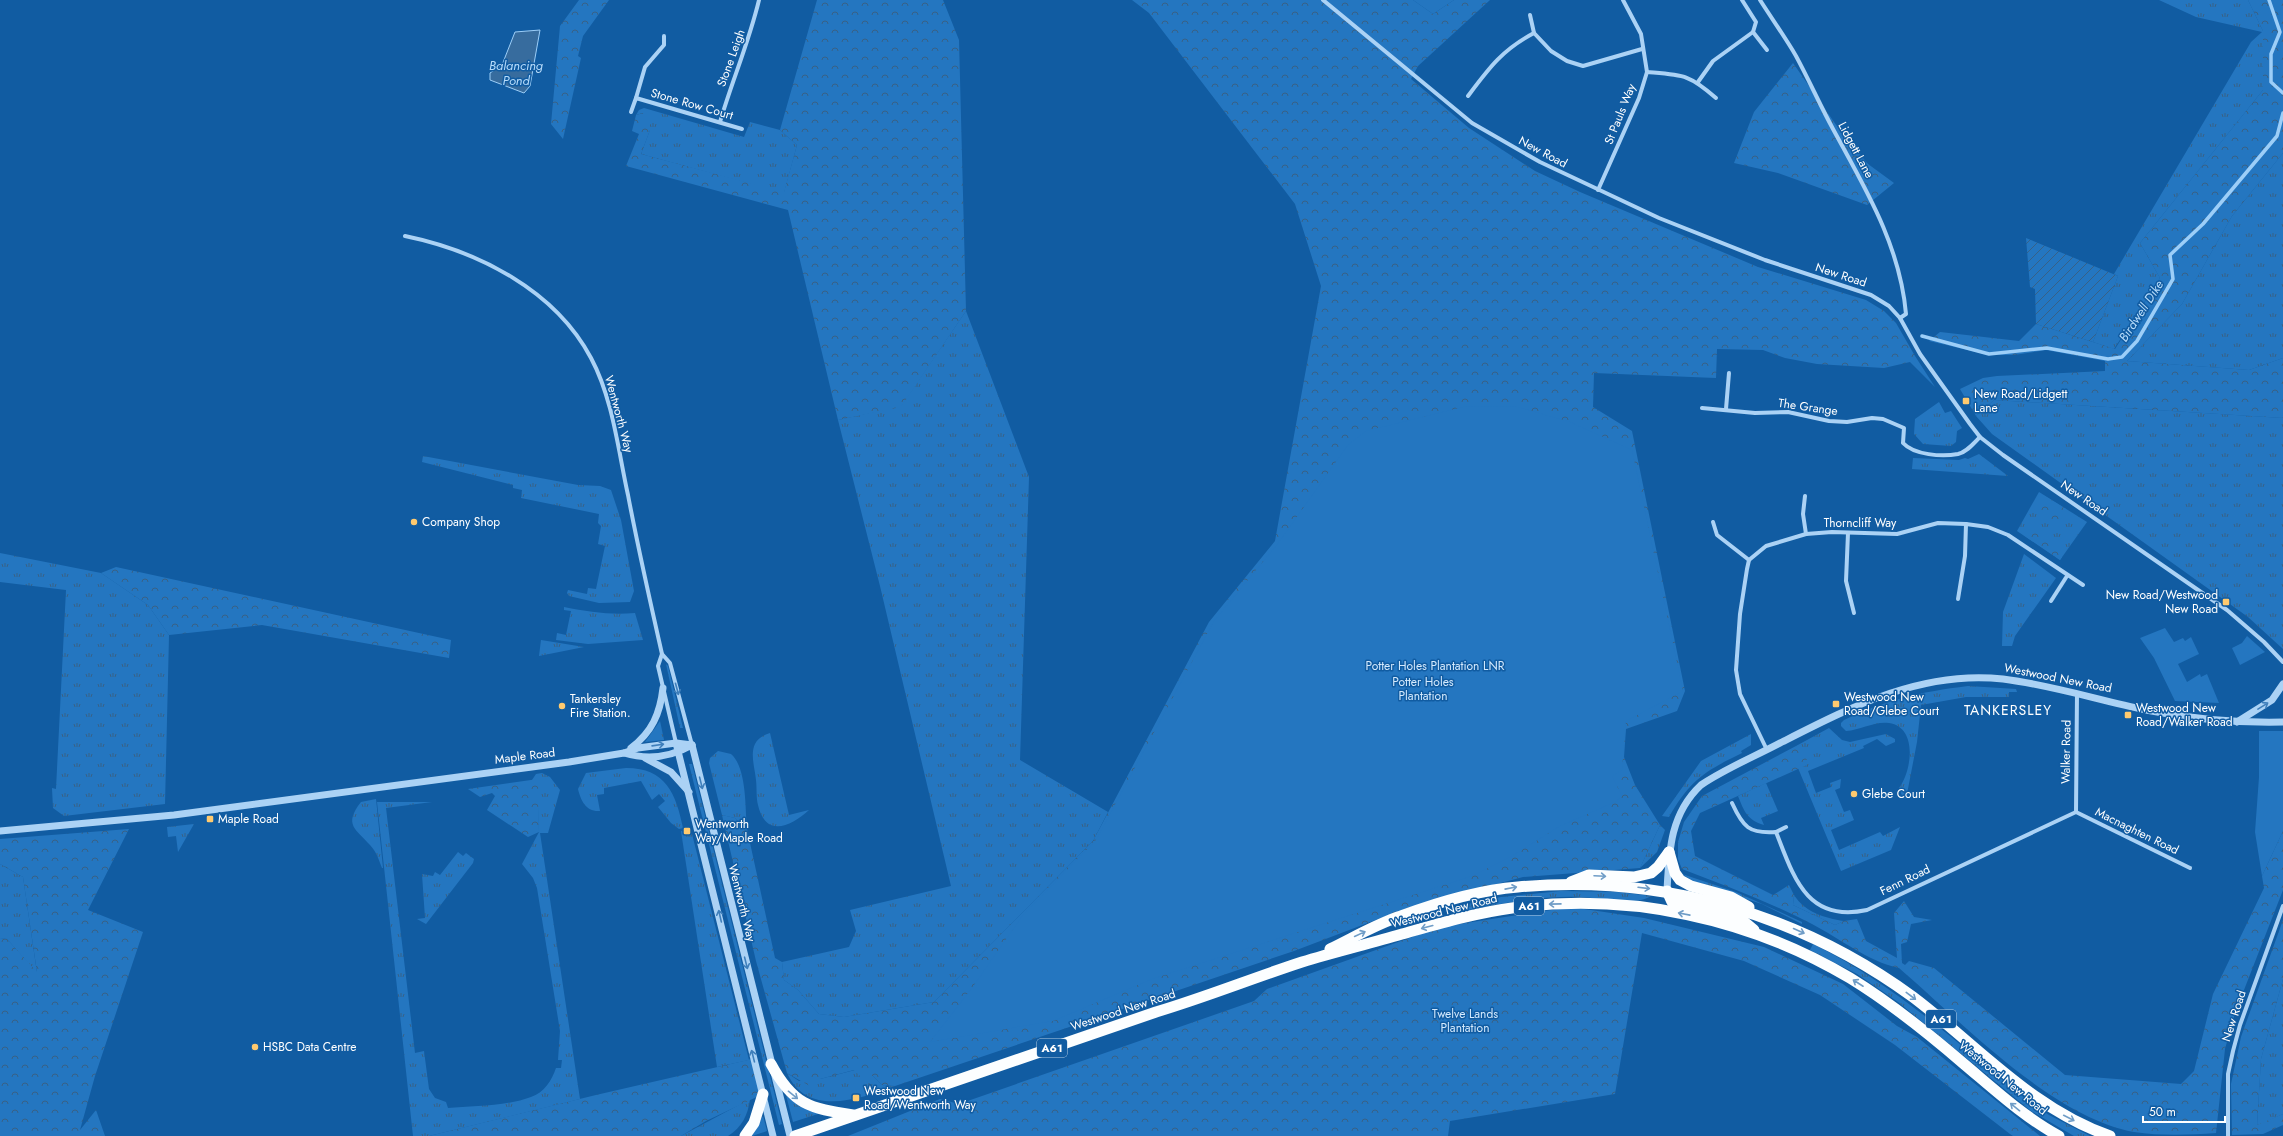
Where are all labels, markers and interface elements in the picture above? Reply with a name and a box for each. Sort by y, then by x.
street label: Stone Leigh [712,27,750,89]
water label: Balancing Pond [489,56,543,90]
street label: St Pauls Way [1600,80,1641,147]
street label: Stone Row Court [649,84,735,124]
street label: Lidgett Lane [1834,119,1878,181]
street label: New Road [1515,132,1571,172]
street label: New Road [1813,258,1869,292]
water label: Birdwell Dike [2114,276,2168,346]
street label: Wentworth Way [600,373,638,455]
place label: New Road/Lidgett Lane [1974,385,2067,417]
street label: The Grange [1777,394,1839,420]
marker: New Road/Lidgett Lane [1961,396,1971,406]
street label: New Road [2057,476,2111,520]
place label: Company Shop [422,513,500,531]
street label: Thorncliff Way [1824,514,1897,532]
marker: Company Shop [409,517,419,527]
place label: New Road/Westwood New Road [2106,586,2218,618]
marker: New Road/Westwood New Road [2221,597,2231,607]
park label: Potter Holes Plantation LNR [1366,657,1505,675]
street label: Westwood New Road [2003,659,2113,697]
park label: Potter Holes Plantation [1392,673,1454,705]
one-way arrow [674,682,681,695]
place label: Westwood New Road/Glebe Court [1844,688,1939,720]
place label: Tankersley Fire Station. [570,690,631,722]
marker: Westwood New Road/Glebe Court [1831,699,1841,709]
place label: Westwood New Road/Walker Road [2136,699,2233,731]
district label: TANKERSLEY [1964,700,2052,720]
marker: Tankersley Fire Station. [557,701,567,711]
one-way arrow [2257,702,2268,710]
marker: Westwood New Road/Walker Road [2123,710,2133,720]
street label: Walker Road [2056,720,2076,784]
one-way arrow [651,741,664,749]
street label: Maple Road [494,743,556,769]
one-way arrow [698,776,705,789]
place label: Glebe Court [1862,785,1925,803]
marker: Glebe Court [1849,789,1859,799]
street label: Macnaghten Road [2092,803,2182,859]
place label: Maple Road [218,810,279,828]
marker: Maple Road [205,814,215,824]
place label: Wentworth Way/Maple Road [695,815,783,847]
marker: Wentworth Way/Maple Road [682,826,692,836]
street label: Fenn Road [1877,860,1933,900]
street label: Wentworth Way [724,862,761,944]
one-way arrow [1593,872,1606,880]
one-way arrow [1504,884,1517,892]
one-way arrow [1637,885,1650,892]
street label: Westwood New Road [1389,889,1499,933]
road number: A61 [1514,897,1544,915]
one-way arrow [1549,900,1562,908]
one-way arrow [715,910,723,923]
one-way arrow [1678,910,1691,918]
one-way arrow [1421,923,1434,931]
one-way arrow [1793,927,1805,935]
one-way arrow [1354,930,1366,937]
one-way arrow [742,957,750,970]
one-way arrow [1852,979,1864,987]
street label: Westwood New Road [1068,985,1178,1035]
street label: New Road [2217,988,2251,1044]
one-way arrow [1905,992,1916,1000]
park label: Twelve Lands Plantation [1432,1005,1498,1037]
road number: A61 [1926,1010,1956,1028]
street label: Westwood New Road [1955,1037,2051,1119]
place label: HSBC Data Centre [263,1038,357,1056]
road number: A61 [1037,1039,1067,1057]
marker: HSBC Data Centre [250,1042,260,1052]
one-way arrow [749,1050,756,1063]
place label: Westwood New Road/Wentworth Way [864,1082,977,1114]
one-way arrow [788,1091,798,1100]
marker: Westwood New Road/Wentworth Way [851,1093,861,1103]
scale bar [2143,1098,2225,1124]
one-way arrow [2009,1102,2020,1111]
text: 50 m [2149,1103,2176,1121]
one-way arrow [2062,1115,2074,1123]

